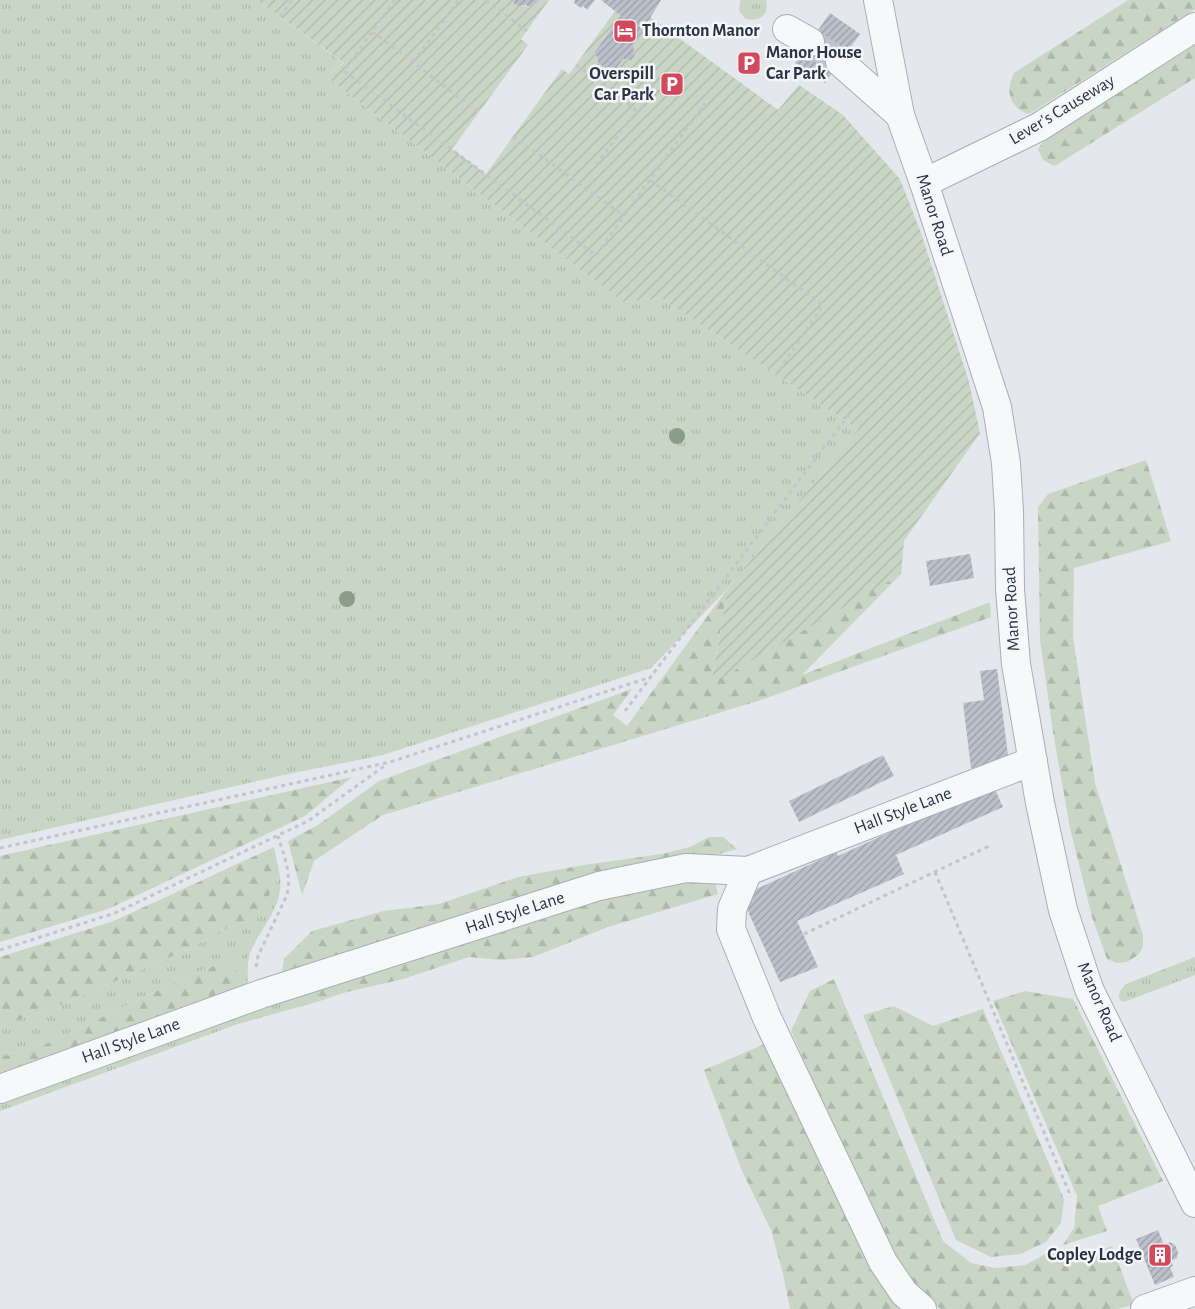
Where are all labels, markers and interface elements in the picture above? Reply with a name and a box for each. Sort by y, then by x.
hotel icon: Thornton Manor [612,18,638,44]
place label: Thornton Manor [642,22,760,40]
place label: Manor House Car Park [766,44,862,83]
parking icon: Manor House Car Park [736,50,762,76]
place label: Overspill Car Park [589,65,654,104]
parking icon: Overspill Car Park [659,71,685,97]
street label: Lever's Causeway [1006,71,1118,148]
street label: Manor Road [912,172,956,258]
street label: Manor Road [1001,566,1023,652]
street label: Hall Style Lane [852,784,954,838]
street label: Hall Style Lane [463,889,567,937]
street label: Manor Road [1074,960,1124,1044]
street label: Hall Style Lane [80,1015,182,1067]
building icon: Copley Lodge [1147,1242,1173,1268]
place label: Copley Lodge [1047,1246,1142,1264]

